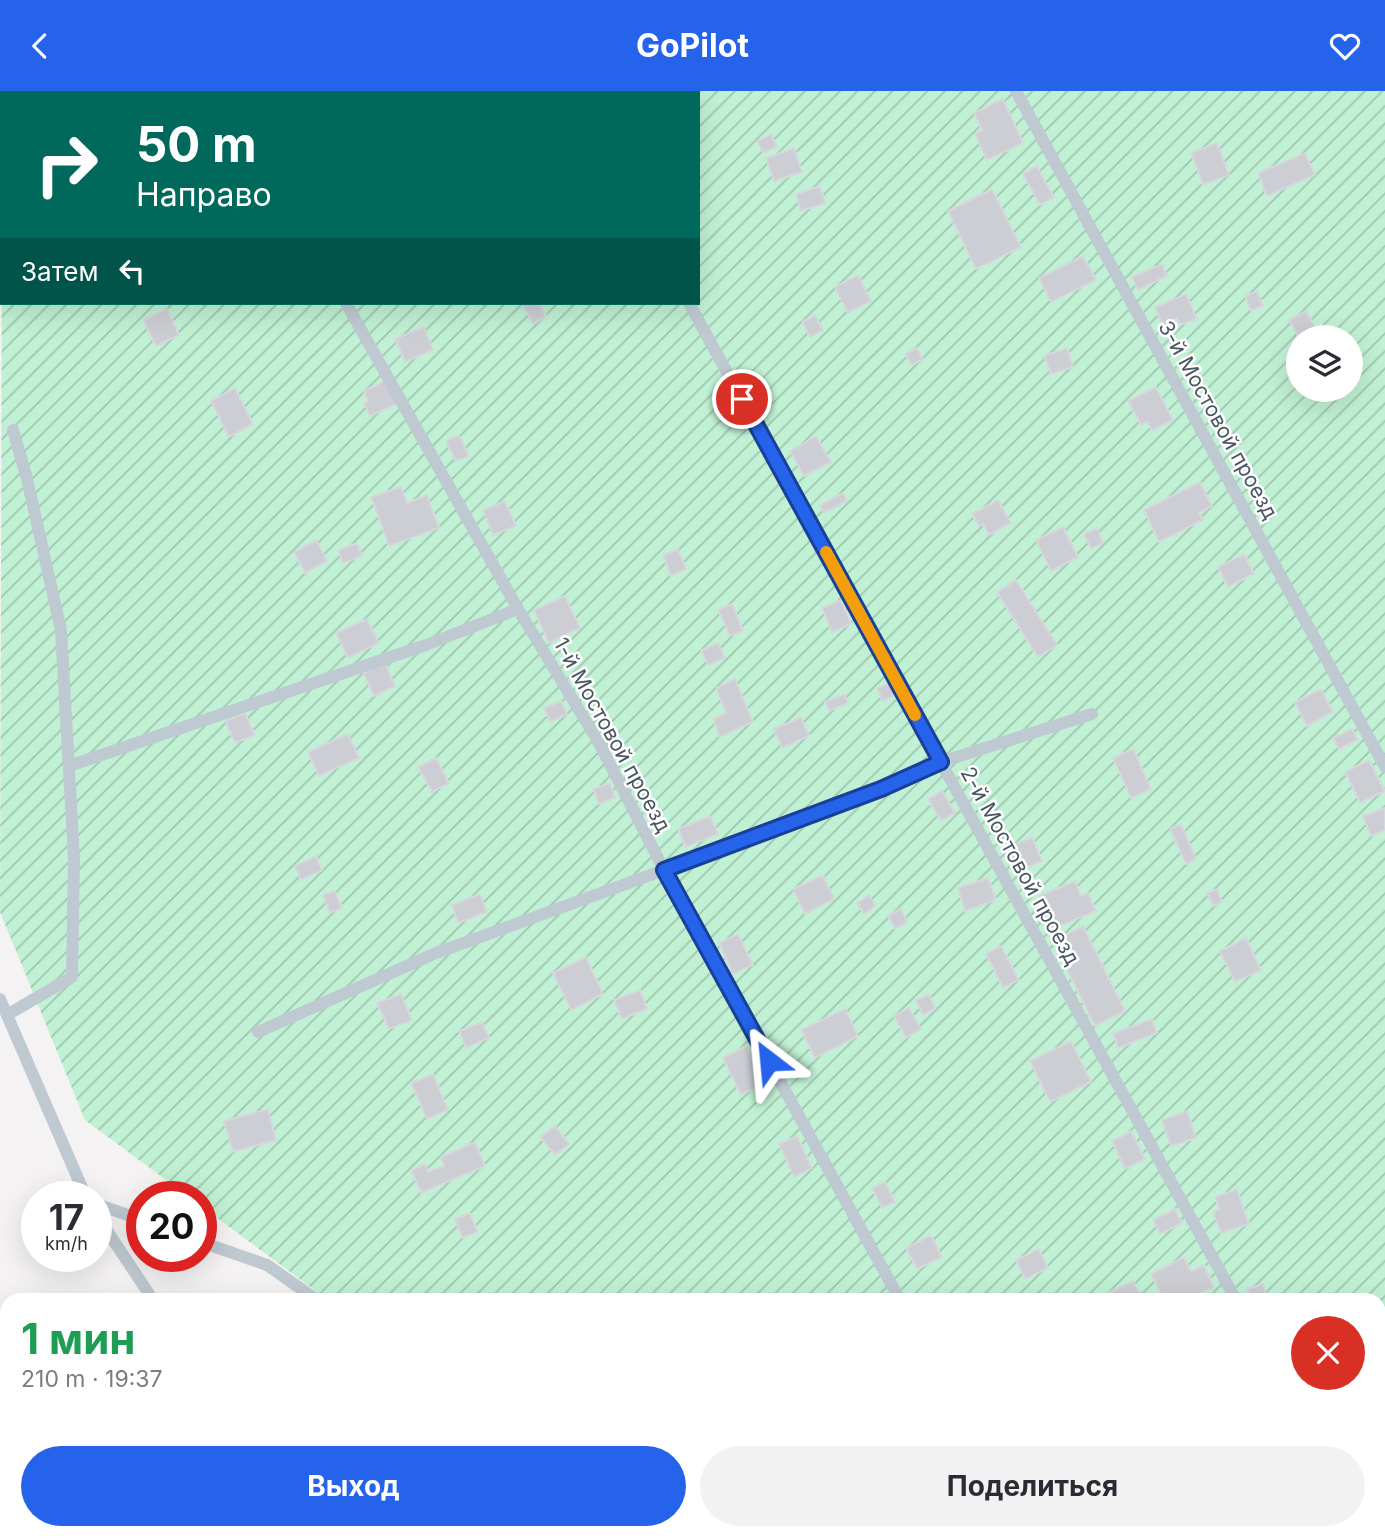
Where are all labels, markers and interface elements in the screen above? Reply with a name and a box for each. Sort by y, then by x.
text: GoPilot [636,26,749,65]
icon: back [21,27,59,65]
icon: heart [1326,27,1364,65]
text: 50 m [136,115,257,174]
icon: right [21,119,112,210]
text: Направо [136,175,272,214]
icon: left [113,252,151,290]
text: Затем [21,256,99,287]
street label: 3-й Мостовой проезд [1153,316,1283,523]
map controls [1286,325,1363,402]
button: layers [1286,325,1363,402]
pin [712,369,772,429]
icon: arrive [723,380,761,418]
street label: 1-й Мостовой проезд [549,633,676,836]
street label: 2-й Мостовой проезд [956,762,1085,969]
position arrow [732,1024,806,1098]
speed limit sign: 20 [126,1181,217,1272]
text: 17 [49,1196,84,1238]
text: km/h [45,1233,88,1254]
text: 1 мин [21,1313,135,1364]
button: close [1291,1316,1365,1390]
text: 210 m · 19:37 [21,1365,163,1393]
button: Выход [21,1446,686,1526]
button: Поделиться [700,1446,1365,1526]

